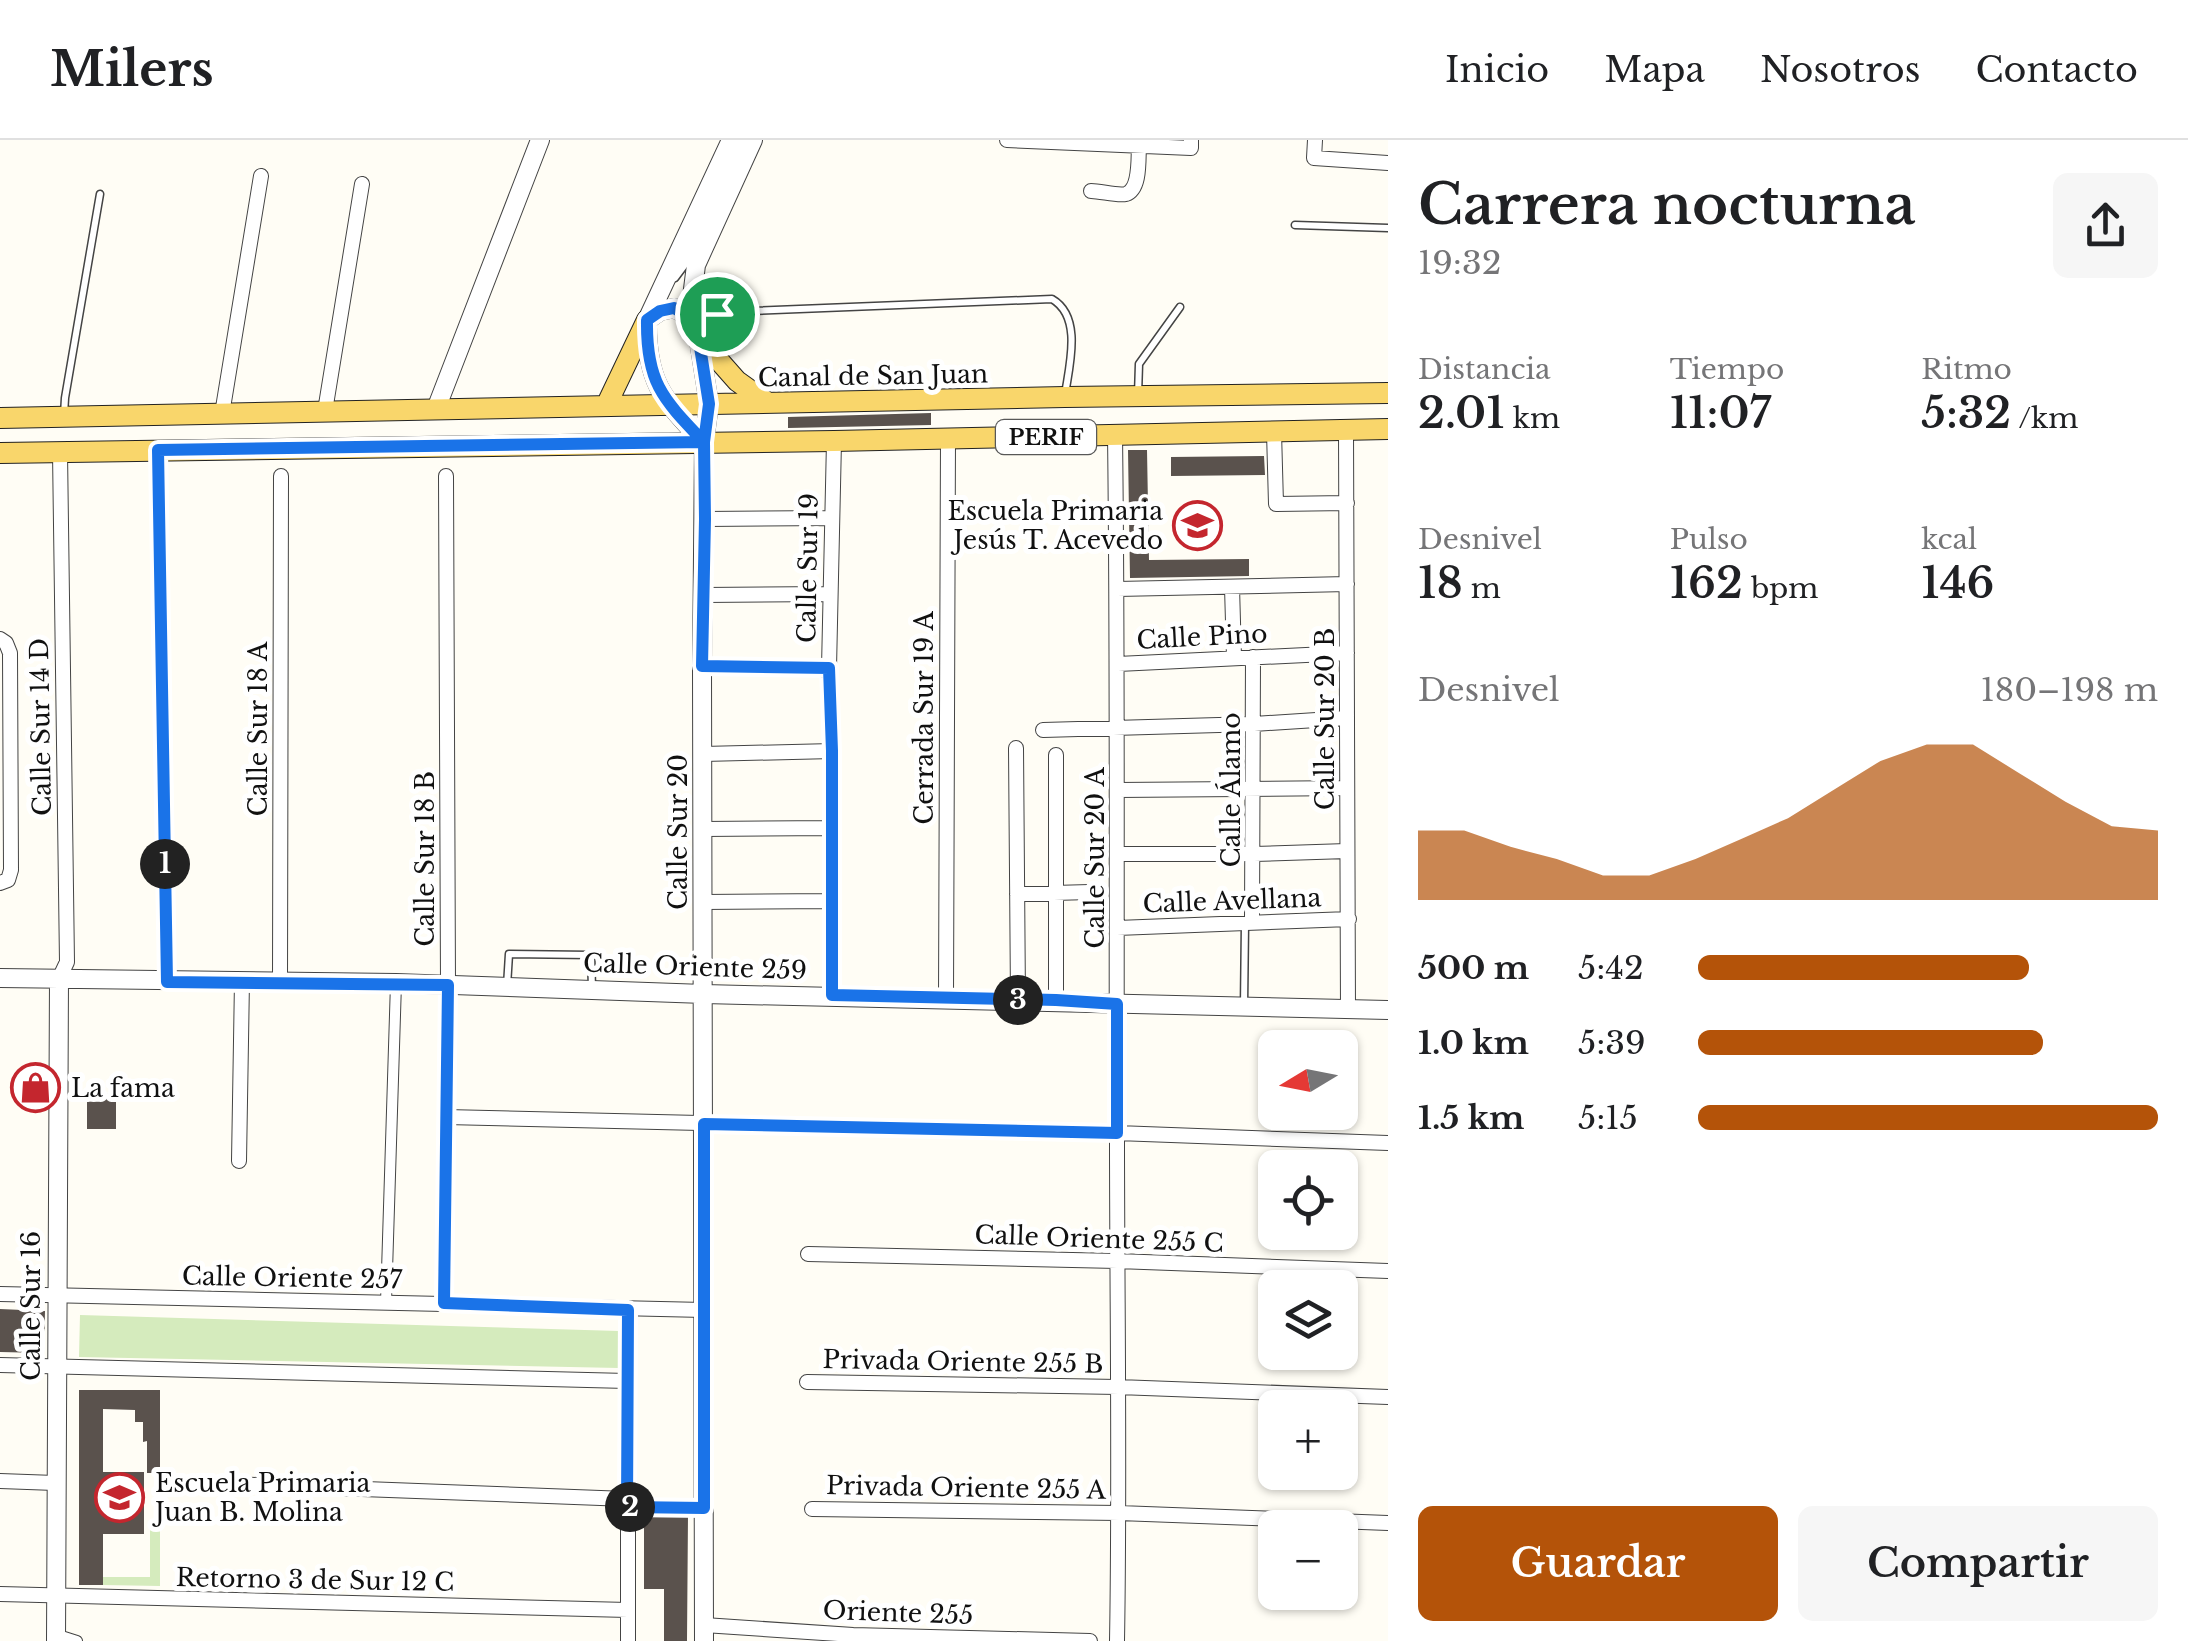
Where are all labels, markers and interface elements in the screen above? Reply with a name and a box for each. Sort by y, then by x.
text: Milers [50,39,214,99]
text: Inicio [1445,48,1549,91]
text: Mapa [1604,48,1705,91]
text: Nosotros [1760,48,1920,91]
text: Contacto [1975,48,2138,91]
text: Carrera nocturna [1418,171,1916,239]
button: share [2053,173,2158,278]
text: 19:32 [1418,243,1501,283]
pin [675,272,760,357]
icon: arrive [690,287,745,342]
text: Distancia [1418,352,1550,387]
text: Tiempo [1670,352,1784,387]
text: Ritmo [1921,352,2012,387]
street label: Canal de San Juan [758,358,988,394]
text: 2.01 [1418,387,1505,439]
text: 11:07 [1670,387,1771,439]
text: 5:32 [1921,387,2011,439]
text: km [1505,401,1560,436]
text: /km [2011,401,2078,436]
road number: PERIF [996,420,1096,454]
street label: Calle Sur 19 [791,493,825,643]
place label: Escuela Primaria Jesús T. Acevedo [948,496,1163,556]
school or university icon: Escuela Primaria Jesús T. Acevedo [1172,499,1224,551]
text: Desnivel [1418,522,1542,557]
text: Pulso [1670,522,1748,557]
text: kcal [1921,522,1977,557]
text: 18 [1418,557,1463,609]
text: 162 [1670,557,1743,609]
text: 146 [1921,557,1995,609]
text: m [1463,571,1501,606]
text: bpm [1743,571,1818,606]
street label: Cerrada Sur 19 A [909,610,940,825]
street label: Calle Pino [1136,618,1268,656]
street label: Calle Sur 20 B [1310,628,1341,810]
street label: Calle Sur 14 D [24,638,58,816]
street label: Calle Sur 18 A [243,641,274,816]
text: Desnivel [1418,670,1560,710]
text: 180–198 m [1981,670,2158,710]
street label: Calle Álamo [1215,712,1247,868]
street label: Calle Sur 20 [663,754,694,910]
street label: Calle Sur 20 A [1080,766,1111,949]
street label: Calle Sur 18 B [410,771,441,947]
pin: 1 [140,839,190,889]
text: 1 [159,846,171,881]
street label: Calle Avellana [1142,882,1322,920]
street label: Calle Oriente 259 [583,948,807,986]
text: 500 m [1418,948,1529,988]
text: 5:42 [1578,948,1644,988]
pin: 3 [993,975,1043,1025]
text: 3 [1009,982,1027,1017]
text: 1.0 km [1418,1023,1529,1063]
text: 5:39 [1578,1023,1646,1063]
north arrow [1258,1030,1358,1130]
map controls [1258,1030,1358,1610]
shop icon: La fama [10,1062,62,1114]
place label: La fama [71,1073,175,1104]
text: 1.5 km [1418,1098,1524,1138]
text: 5:15 [1578,1098,1638,1138]
button: locate [1258,1150,1358,1250]
street label: Calle Oriente 255 C [974,1219,1224,1259]
street label: Calle Sur 16 [16,1231,47,1381]
street label: Calle Oriente 257 [182,1261,403,1295]
button: layers [1258,1270,1358,1370]
street label: Privada Oriente 255 B [822,1344,1104,1380]
button: + [1258,1390,1358,1490]
place label: Escuela Primaria Juan B. Molina [152,1468,371,1528]
street label: Privada Oriente 255 A [826,1470,1107,1506]
school or university icon: Escuela Primaria Juan B. Molina [94,1471,146,1523]
pin: 2 [605,1482,655,1532]
text: 2 [621,1489,639,1524]
button: Guardar [1418,1506,1778,1621]
button: Compartir [1798,1506,2158,1621]
button: − [1258,1510,1358,1610]
street label: Retorno 3 de Sur 12 C [176,1562,454,1598]
street label: Oriente 255 [822,1595,974,1631]

